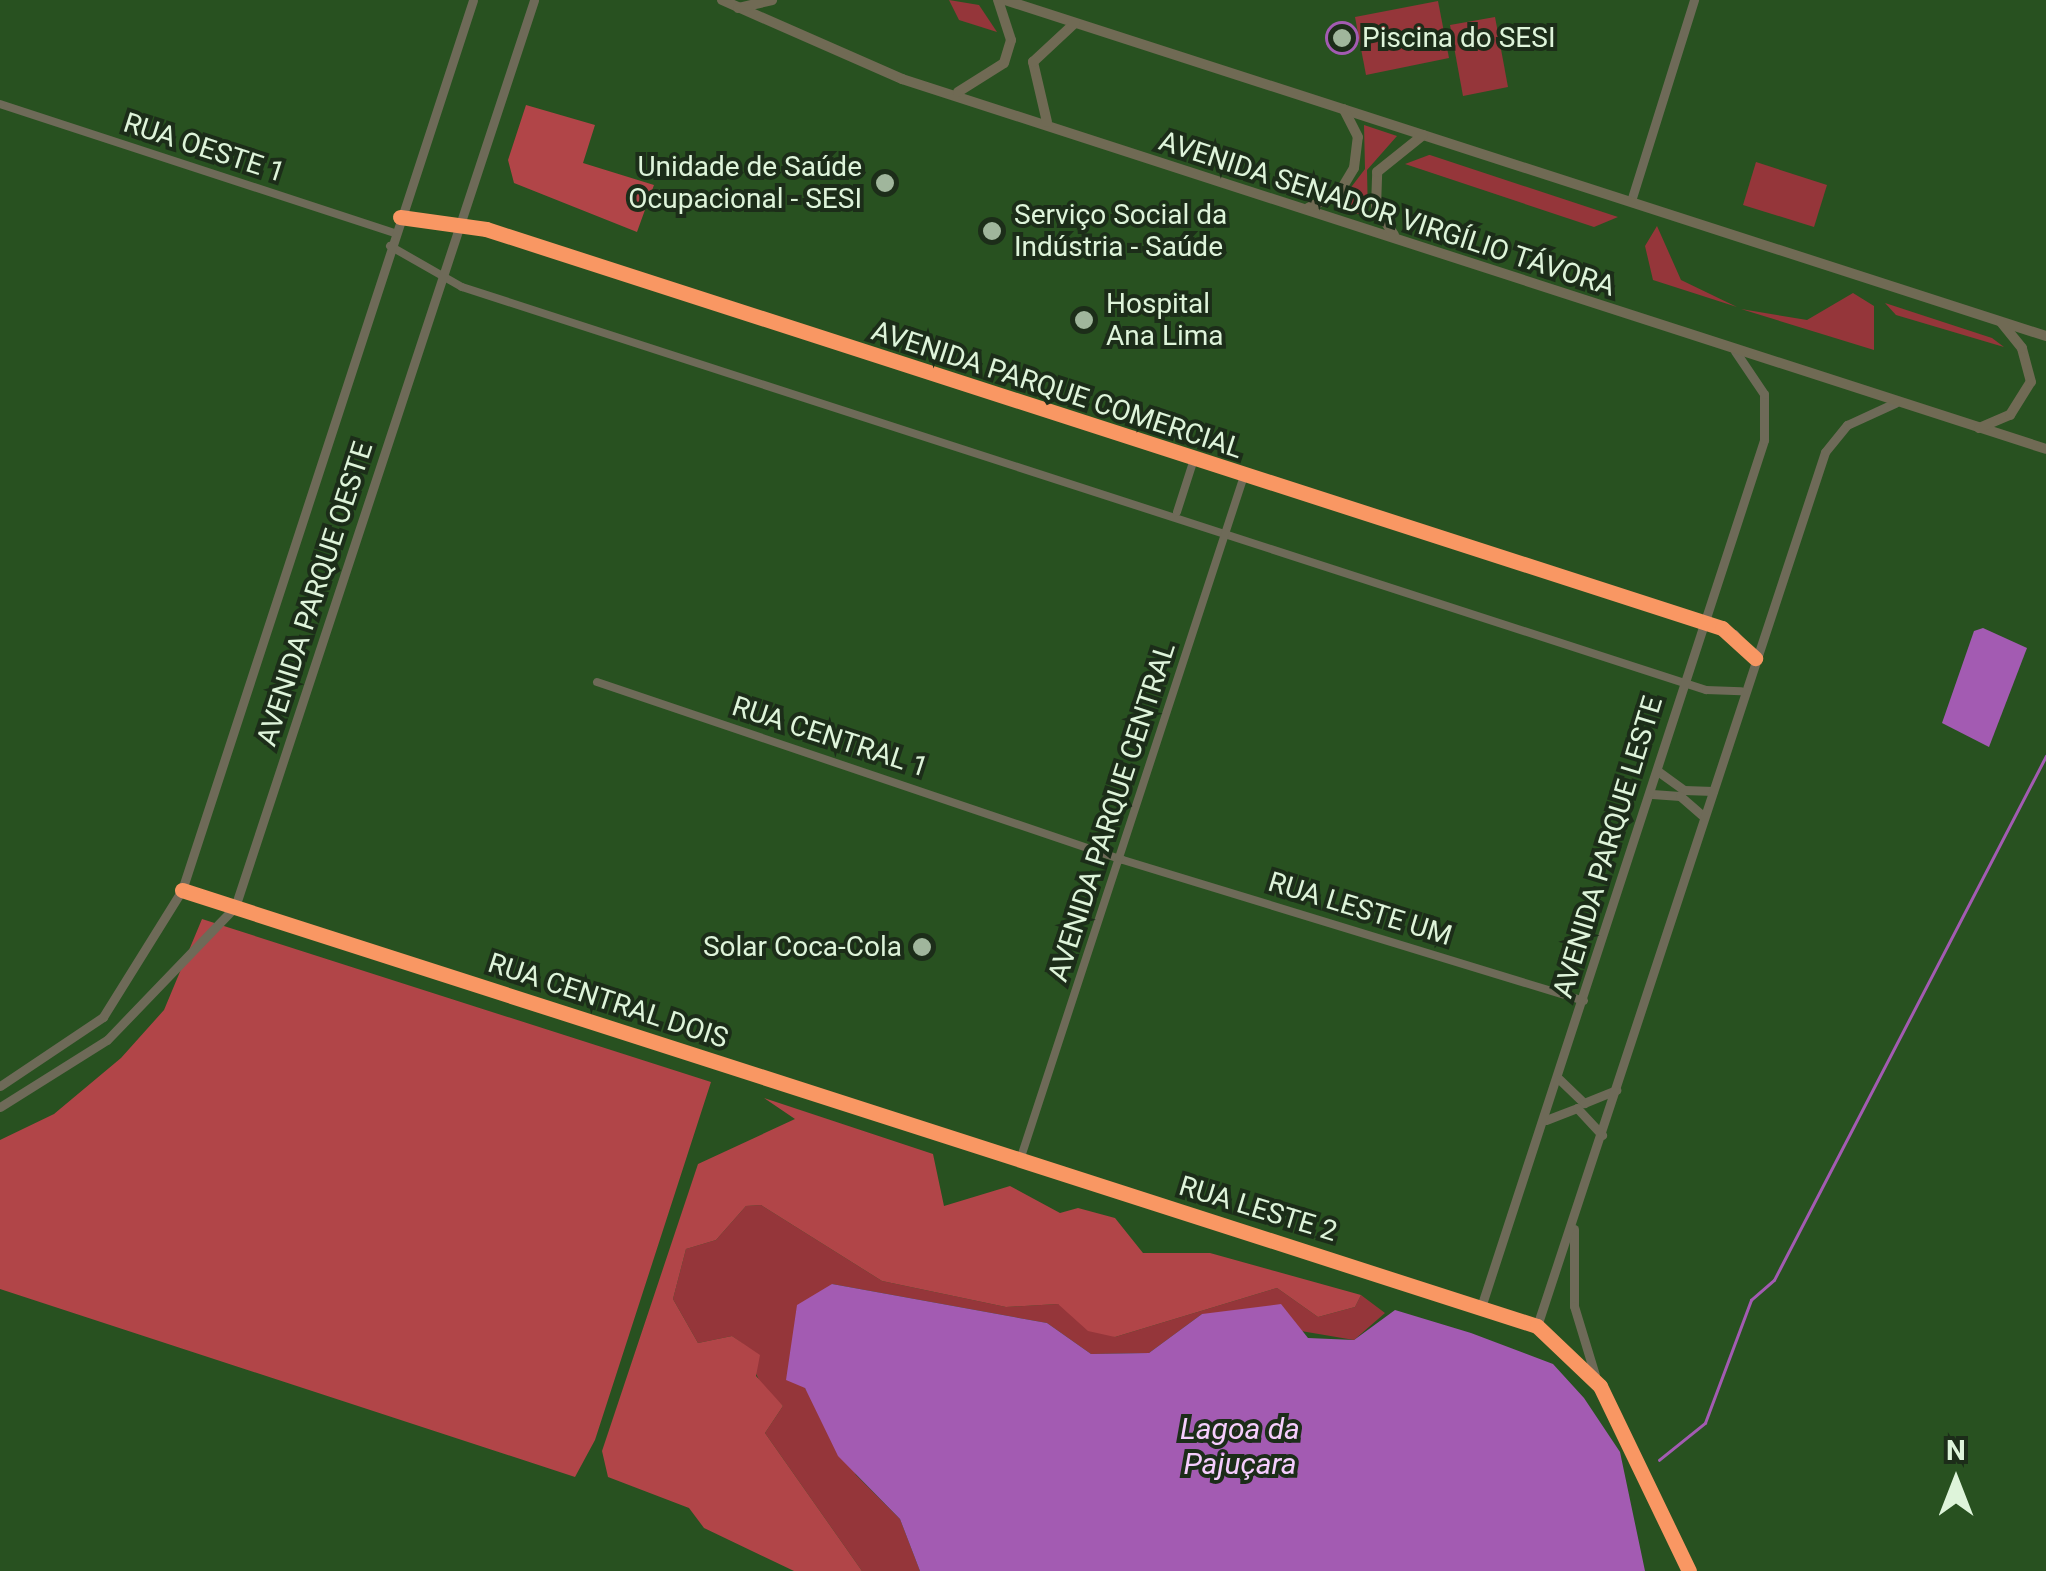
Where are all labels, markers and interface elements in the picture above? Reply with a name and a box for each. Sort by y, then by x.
place label: Piscina do SESI [1362,21,1556,55]
marker: Piscina do SESI [1331,27,1353,49]
street label: RUA OESTE 1 [119,106,289,190]
street label: AVENIDA SENADOR VIRGÍLIO TÁVORA [1155,124,1619,304]
place label: Unidade de Saúde Ocupacional - SESI [628,150,862,216]
marker: Unidade de Saúde Ocupacional - SESI [872,170,898,196]
place label: Serviço Social da Indústria - Saúde [1014,198,1227,264]
marker: Serviço Social da Indústria - Saúde [979,218,1005,244]
place label: Hospital Ana Lima [1106,287,1224,353]
marker: Hospital Ana Lima [1071,307,1097,333]
street label: AVENIDA PARQUE COMERCIAL [867,314,1247,466]
street label: AVENIDA PARQUE OESTE [250,438,380,750]
street label: AVENIDA PARQUE CENTRAL [1041,638,1183,986]
street label: RUA CENTRAL 1 [728,689,932,785]
street label: AVENIDA PARQUE LESTE [1546,692,1670,1002]
street label: RUA LESTE UM [1264,865,1456,953]
place label: Solar Coca-Cola [703,930,902,964]
marker: Solar Coca-Cola [911,936,933,958]
street label: RUA CENTRAL DOIS [484,946,732,1056]
street label: RUA LESTE 2 [1175,1169,1341,1249]
water label: Lagoa da Pajuçara [1180,1411,1300,1482]
north arrow [1906,1431,2006,1531]
text: N [1946,1434,1966,1467]

